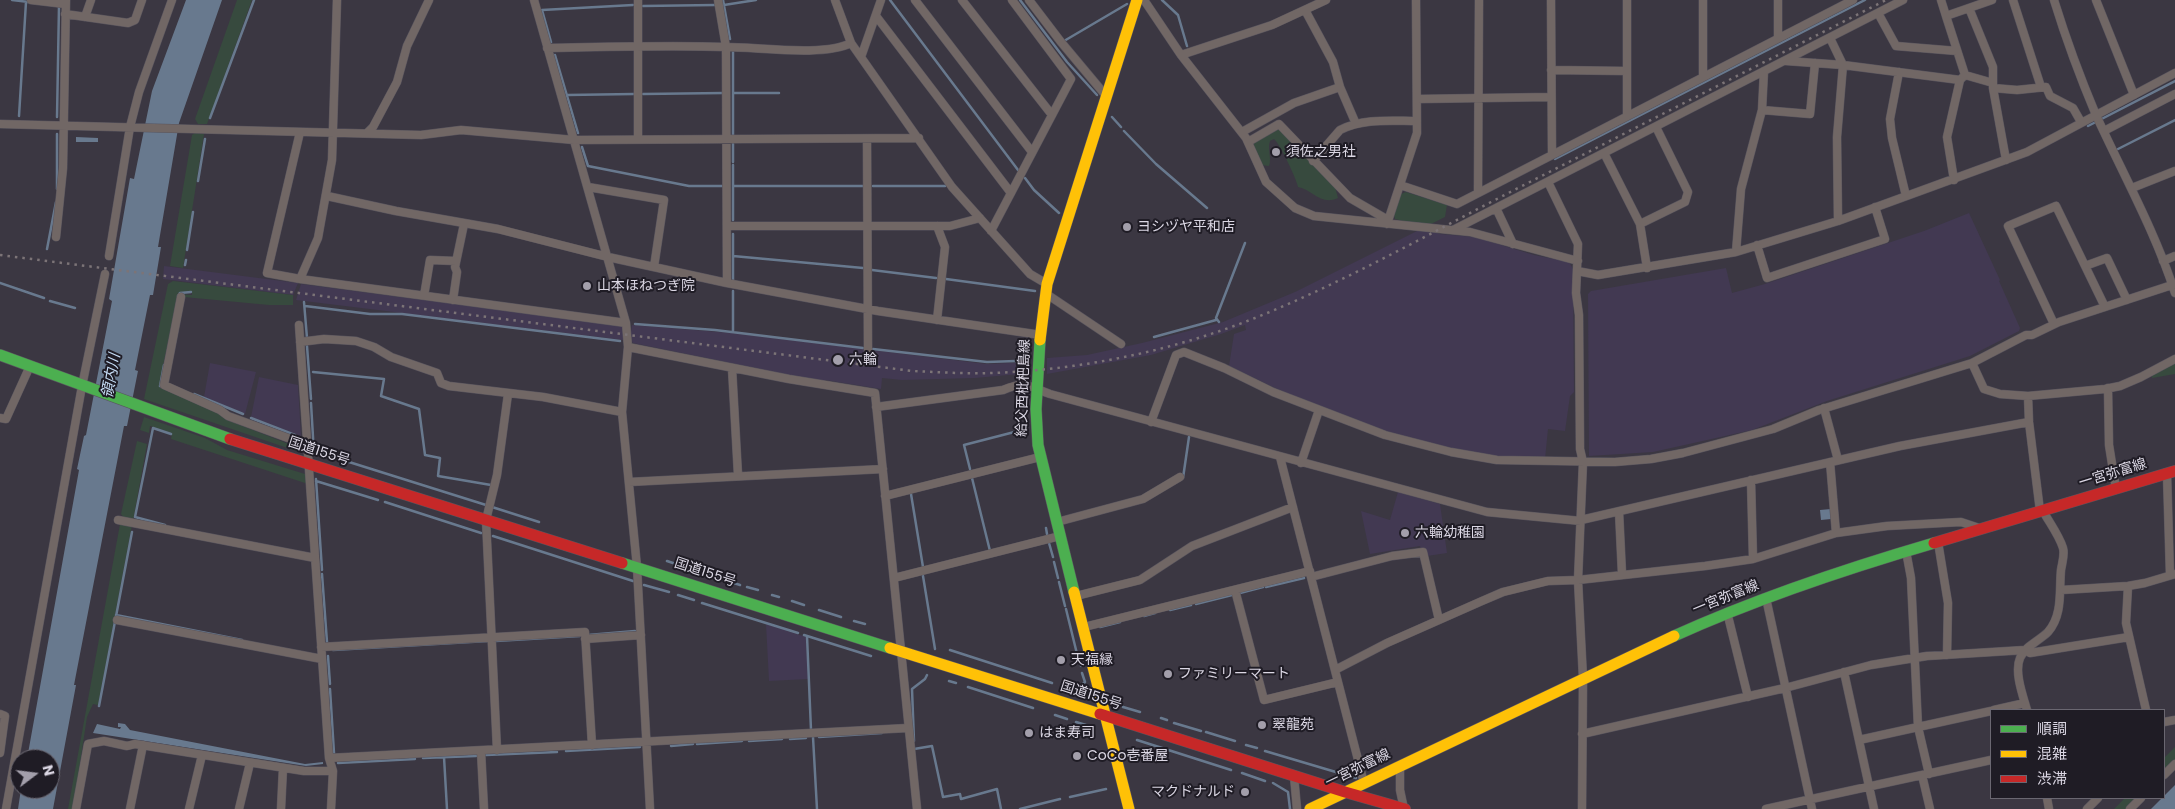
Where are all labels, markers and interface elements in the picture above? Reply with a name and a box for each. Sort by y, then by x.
place label: 須佐之男社 [1286,144,1356,160]
marker: 須佐之男社 [1270,146,1282,158]
place label: ヨシヅヤ平和店 [1137,219,1235,235]
marker: ヨシヅヤ平和店 [1121,221,1133,233]
place label: 山本ほねつぎ院 [597,278,695,294]
marker: 山本ほねつぎ院 [581,280,593,292]
street label: 給父西枇杷島線 [1014,339,1034,437]
water label: 領内川 [99,352,125,400]
place label: 六輪 [849,352,877,368]
marker: 六輪 [831,353,845,367]
street label: 国道155号 [286,434,352,470]
street label: 一宮弥富線 [2077,456,2149,492]
place label: 六輪幼稚園 [1415,525,1485,541]
marker: 六輪幼稚園 [1399,527,1411,539]
street label: 国道155号 [672,555,738,591]
street label: 一宮弥富線 [1690,577,1762,619]
place label: 天福縁 [1071,652,1113,668]
marker: 天福縁 [1055,654,1067,666]
place label: ファミリーマート [1178,666,1290,682]
marker: ファミリーマート [1162,668,1174,680]
street label: 国道155号 [1058,678,1124,714]
legend [1990,709,2165,799]
place label: 翠龍苑 [1272,717,1314,733]
text: 順調 [2037,718,2067,739]
marker: 翠龍苑 [1256,719,1268,731]
place label: はま寿司 [1039,725,1095,741]
marker: はま寿司 [1023,727,1035,739]
text: 混雑 [2037,743,2067,764]
street label: 一宮弥富線 [1323,746,1393,792]
place label: CoCo壱番屋 [1087,748,1169,764]
north arrow [10,749,60,799]
marker: CoCo壱番屋 [1071,750,1083,762]
text: N [38,763,60,778]
text: 渋滞 [2037,768,2067,789]
place label: マクドナルド [1151,784,1235,800]
marker: マクドナルド [1239,786,1251,798]

